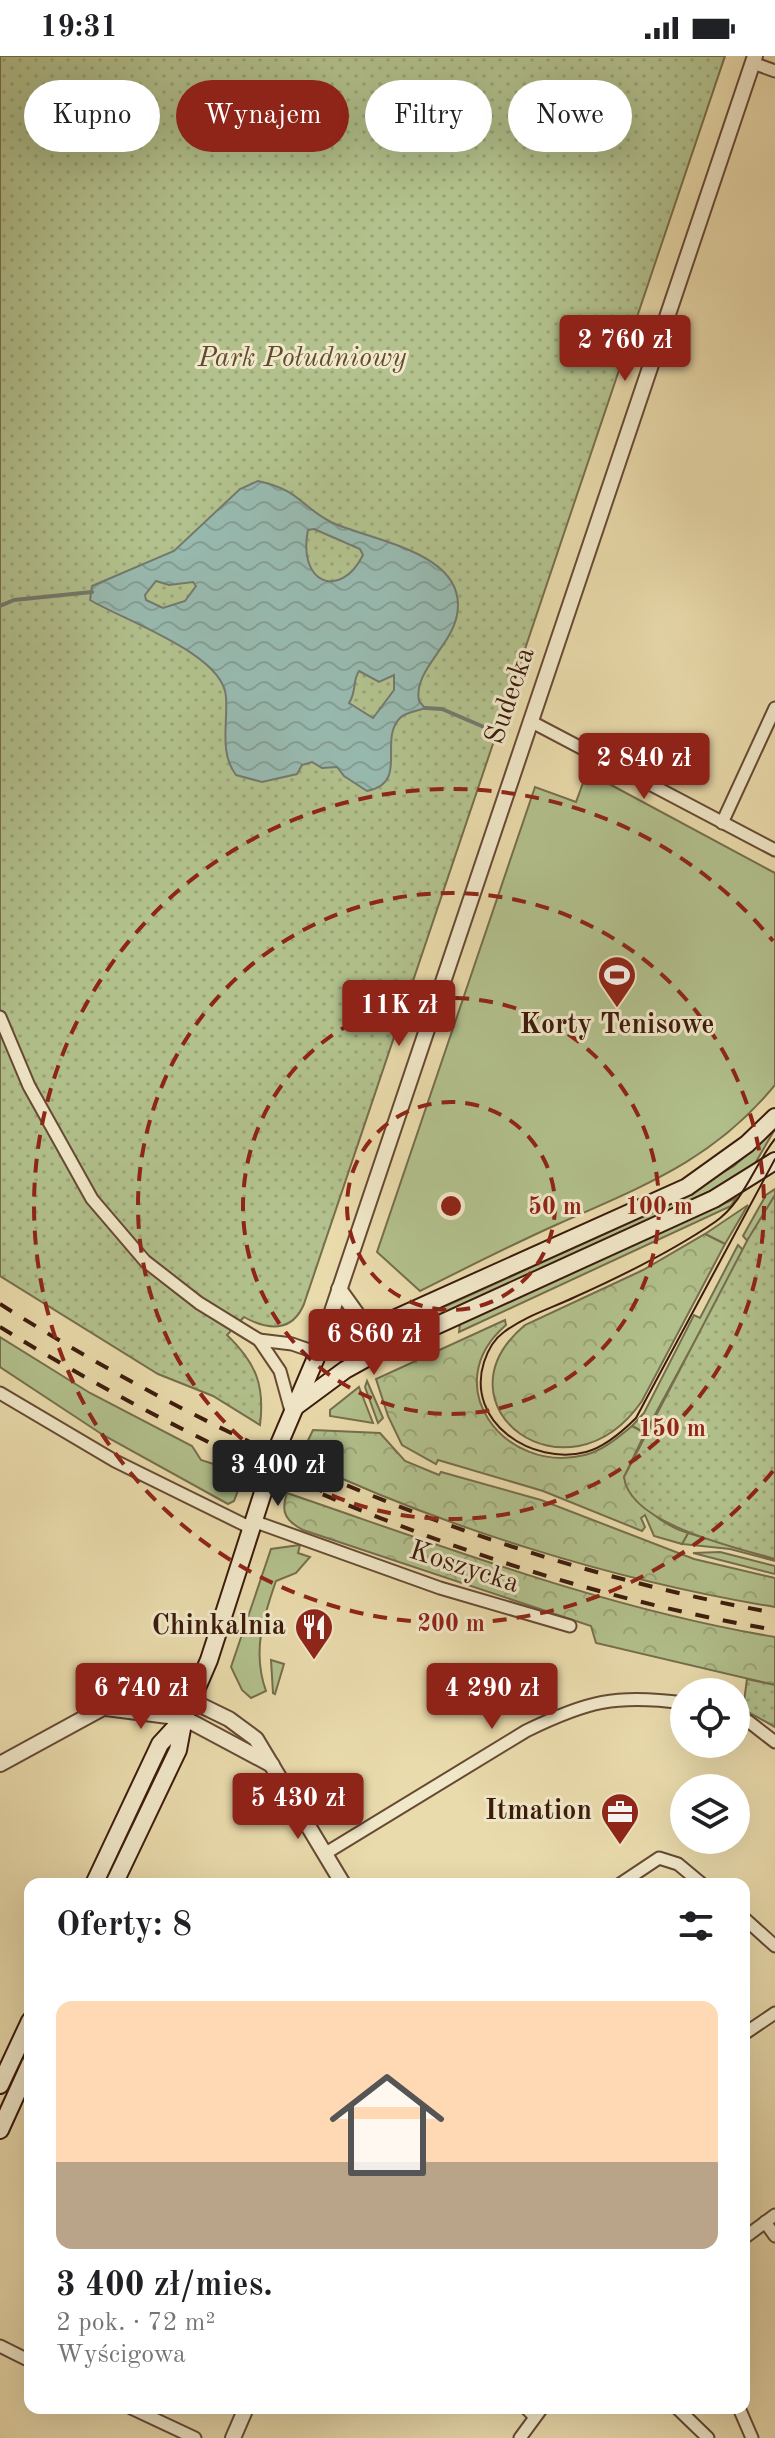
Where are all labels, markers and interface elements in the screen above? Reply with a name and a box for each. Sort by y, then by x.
text: 19:31 [40,13,118,43]
chip: Kupno [24,80,160,152]
chip: Wynajem [176,80,349,152]
chip: Filtry [365,80,492,152]
chip: Nowe [508,80,632,152]
pin: 2 760 zł [542,315,708,383]
text: 2 760 zł [578,328,672,354]
park label: Park Południowy [197,345,407,373]
street label: Sudecka [481,644,541,748]
pin: 2 840 zł [561,733,727,801]
text: 2 840 zł [597,746,691,772]
sports icon: Korty Tenisowe [596,954,638,1009]
pin: 11K zł [334,980,464,1048]
text: 11K zł [360,993,438,1019]
place label: Korty Tenisowe [520,1012,714,1040]
centre of rings [437,1192,465,1220]
text: 50 m [528,1195,582,1220]
text: 100 m [625,1196,693,1220]
pin: 6 860 zł [291,1309,457,1377]
text: 6 860 zł [327,1322,421,1348]
text: 150 m [638,1417,706,1442]
pin: 3 400 zł [195,1440,361,1508]
text: 3 400 zł [231,1453,325,1479]
street label: Koszycka [406,1537,523,1599]
restaurant icon: Chinkalnia [293,1606,335,1661]
place label: Chinkalnia [151,1613,286,1641]
text: 200 m [417,1613,485,1637]
pin: 6 740 zł [58,1663,224,1731]
pin: 4 290 zł [409,1663,575,1731]
text: 6 740 zł [94,1676,188,1702]
text: 4 290 zł [445,1676,539,1702]
map controls [670,1678,750,1854]
button: locate [670,1678,750,1758]
pin: 5 430 zł [215,1773,381,1841]
button: layers [670,1774,750,1854]
text: 5 430 zł [251,1786,345,1812]
office icon: Itmation [599,1791,641,1846]
place label: Itmation [485,1798,592,1826]
icon: filters [674,1904,718,1948]
text: Oferty: 8 [56,1909,192,1943]
icon: home [315,2053,459,2197]
text: 3 400 zł/mies. [56,2269,273,2303]
text: 2 pok. · 72 m² [56,2310,215,2336]
text: Wyścigowa [56,2342,186,2368]

